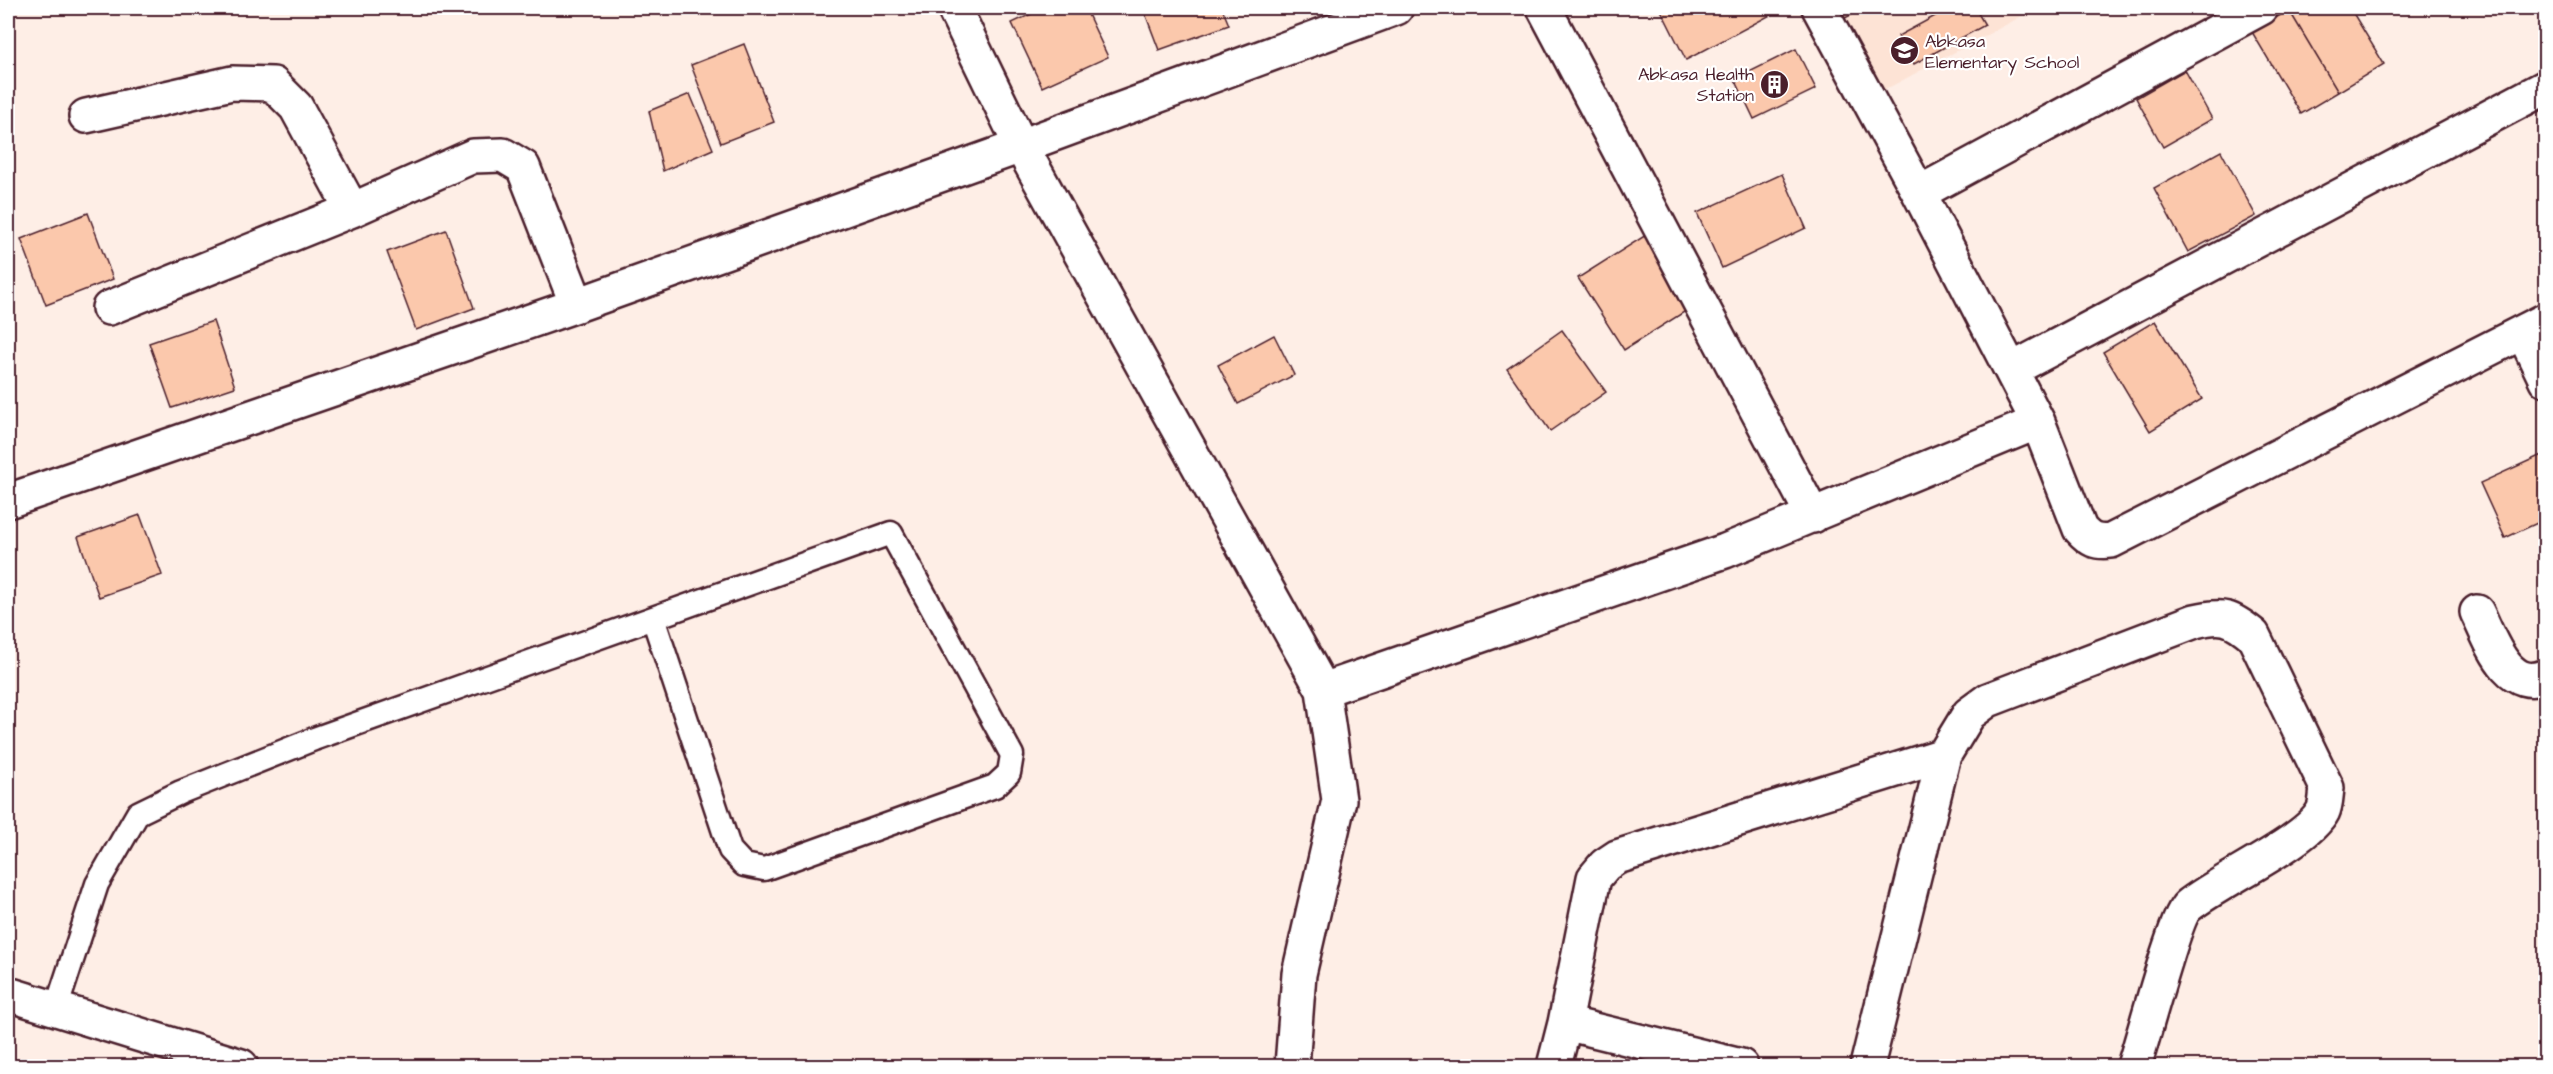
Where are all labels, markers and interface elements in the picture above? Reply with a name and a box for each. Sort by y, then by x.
place label: Abkasa Elementary School [1925,29,2080,76]
school or university icon: Abkasa Elementary School [1888,35,1920,67]
place label: Abkasa Health Station [1638,62,1754,108]
building icon: Abkasa Health Station [1759,68,1791,100]

